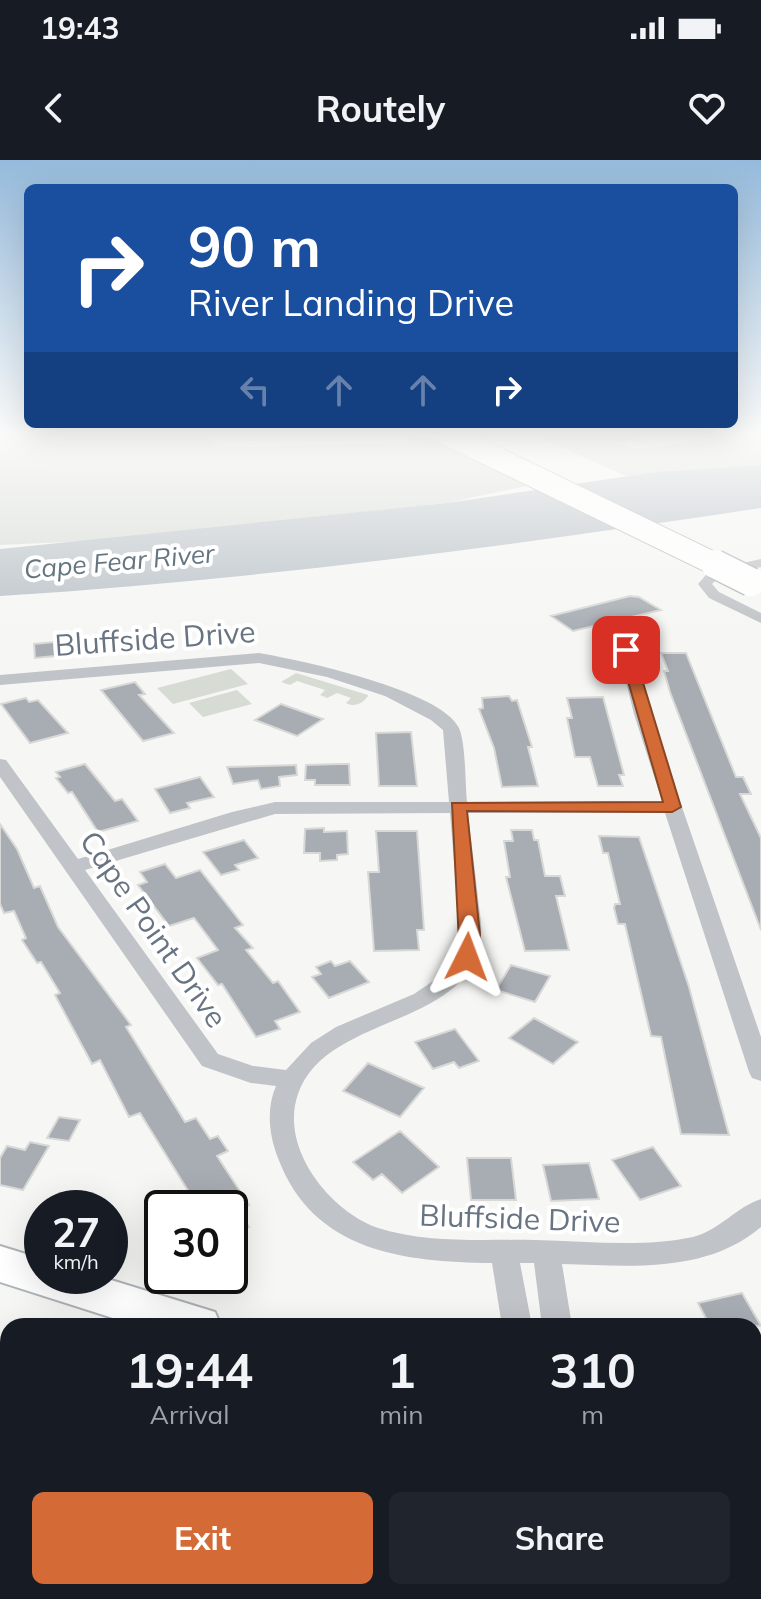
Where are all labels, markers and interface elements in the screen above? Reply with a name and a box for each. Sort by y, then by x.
text: 19:43 [40,9,119,47]
icon: back [32,86,76,130]
text: Routely [316,86,445,131]
icon: heart [685,86,729,130]
text: 90 m [188,211,321,281]
icon: right [56,216,160,320]
text: River Landing Drive [188,280,514,325]
icon: left [233,368,277,412]
icon: ahead [317,368,361,412]
icon: ahead [401,368,445,412]
icon: right [485,368,529,412]
water label: Cape Fear River [22,536,217,586]
street label: Bluffside Drive [53,612,257,664]
pin [592,616,660,684]
icon: arrive [604,628,648,672]
street label: Cape Point Drive [72,823,236,1035]
position arrow [425,915,509,999]
speed limit sign: 30 [144,1190,248,1294]
street label: Bluffside Drive [419,1196,621,1240]
text: 27 [52,1207,100,1257]
text: km/h [53,1249,99,1274]
text: 19:44 [126,1340,253,1400]
text: 1 [387,1340,416,1400]
text: 310 [550,1340,636,1400]
text: Arrival [150,1398,229,1431]
text: min [379,1398,423,1431]
text: m [581,1398,604,1431]
button: Exit [32,1492,373,1584]
button: Share [389,1492,730,1584]

